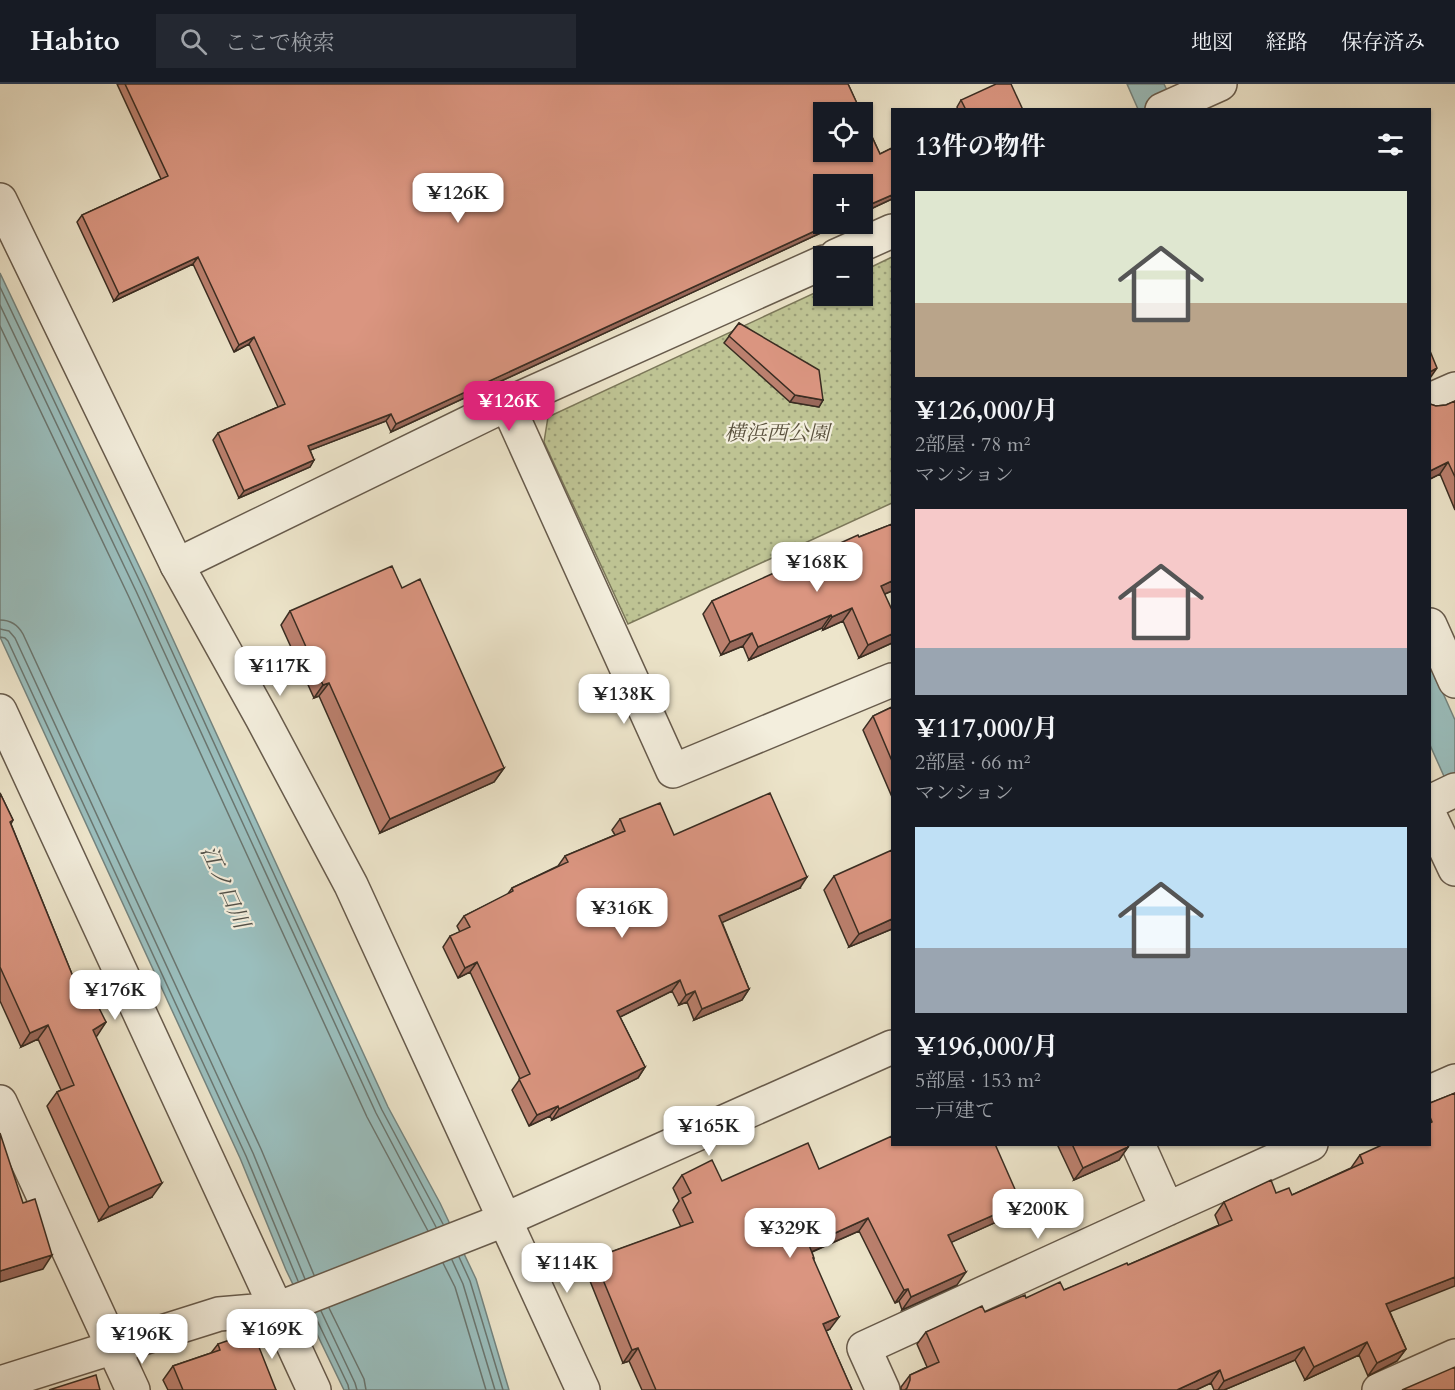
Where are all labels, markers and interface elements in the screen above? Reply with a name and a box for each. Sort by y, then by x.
search box [156,14,576,68]
text: Habito [30,22,120,60]
icon: search [177,25,210,58]
text: ここで検索 [225,28,335,58]
text: 地図 [1191,28,1233,57]
text: 経路 [1266,28,1308,57]
text: 保存済み [1341,28,1425,57]
map controls [813,102,873,306]
button: locate [813,102,873,162]
icon: filters [1374,128,1407,161]
text: 13件の物件 [915,129,1046,164]
pin: ¥126K [416,173,500,224]
button: + [813,174,873,234]
text: ¥126K [427,179,489,206]
icon: home [1107,230,1215,338]
button: − [813,246,873,306]
pin: ¥126K [467,381,551,432]
text: ¥126K [478,387,540,414]
text: ¥126,000/月 [915,393,1058,428]
park label: 横浜西公園 [725,419,832,448]
text: 2部屋 · 78 m² [915,431,1031,458]
text: マンション [915,461,1014,488]
pin: ¥168K [775,542,859,593]
text: ¥168K [786,548,848,575]
icon: home [1107,548,1215,656]
pin: ¥117K [238,646,322,697]
text: ¥117K [249,652,311,679]
pin: ¥138K [582,674,666,725]
text: ¥138K [593,680,655,707]
text: ¥117,000/月 [915,711,1058,746]
text: 2部屋 · 66 m² [915,749,1031,776]
text: マンション [915,779,1014,806]
water label: 江ノ口川 [193,841,257,935]
icon: home [1107,866,1215,974]
pin: ¥316K [580,888,664,939]
text: ¥316K [591,894,653,921]
pin: ¥176K [73,970,157,1021]
text: ¥176K [84,976,146,1003]
text: ¥196,000/月 [915,1029,1058,1064]
text: 5部屋 · 153 m² [915,1067,1041,1094]
text: 一戸建て [915,1097,995,1124]
pin: ¥165K [667,1106,751,1157]
text: ¥165K [678,1112,740,1139]
pin: ¥200K [996,1189,1080,1240]
text: ¥200K [1007,1195,1069,1222]
pin: ¥329K [748,1208,832,1259]
text: ¥329K [759,1214,821,1241]
pin: ¥114K [525,1243,609,1294]
text: ¥114K [536,1249,598,1276]
pin: ¥169K [230,1309,314,1360]
pin: ¥196K [100,1314,184,1365]
text: ¥169K [241,1315,303,1342]
text: ¥196K [111,1320,173,1347]

